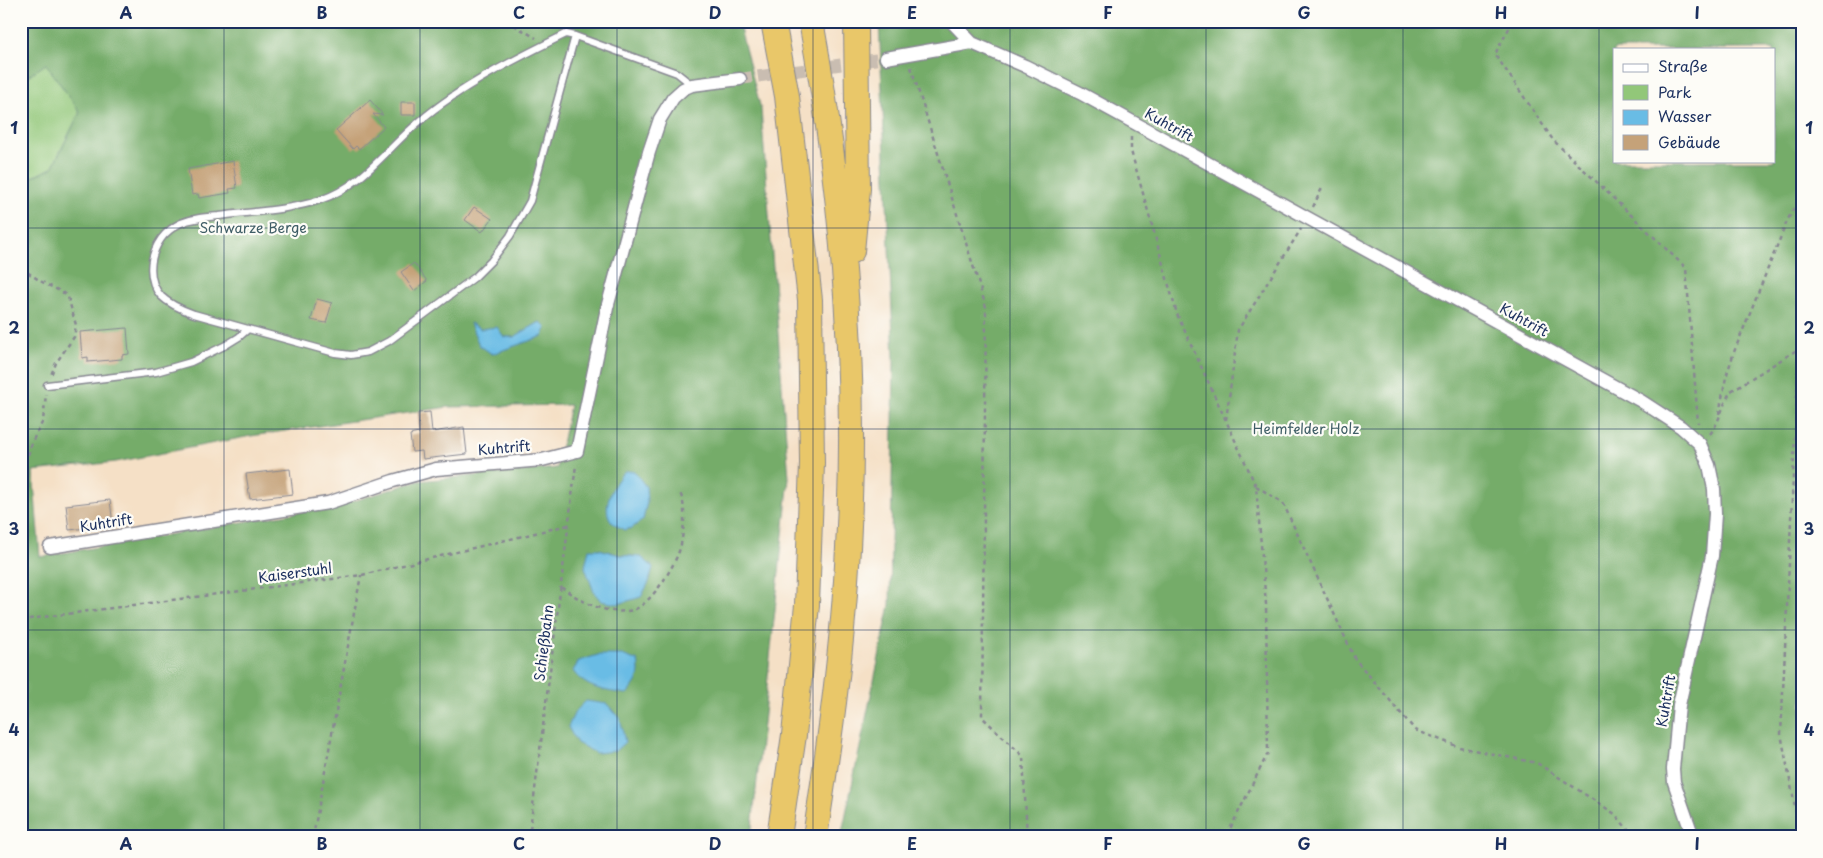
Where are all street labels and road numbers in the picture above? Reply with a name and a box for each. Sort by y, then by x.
street label: Kuhtrift [1141,103,1198,147]
street label: Kuhtrift [1496,298,1553,342]
street label: Kuhtrift [477,435,531,460]
street label: Kuhtrift [78,508,134,537]
street label: Kaiserstuhl [257,557,333,588]
street label: Schießbahn [528,604,559,682]
street label: Kuhtrift [1651,673,1680,729]

